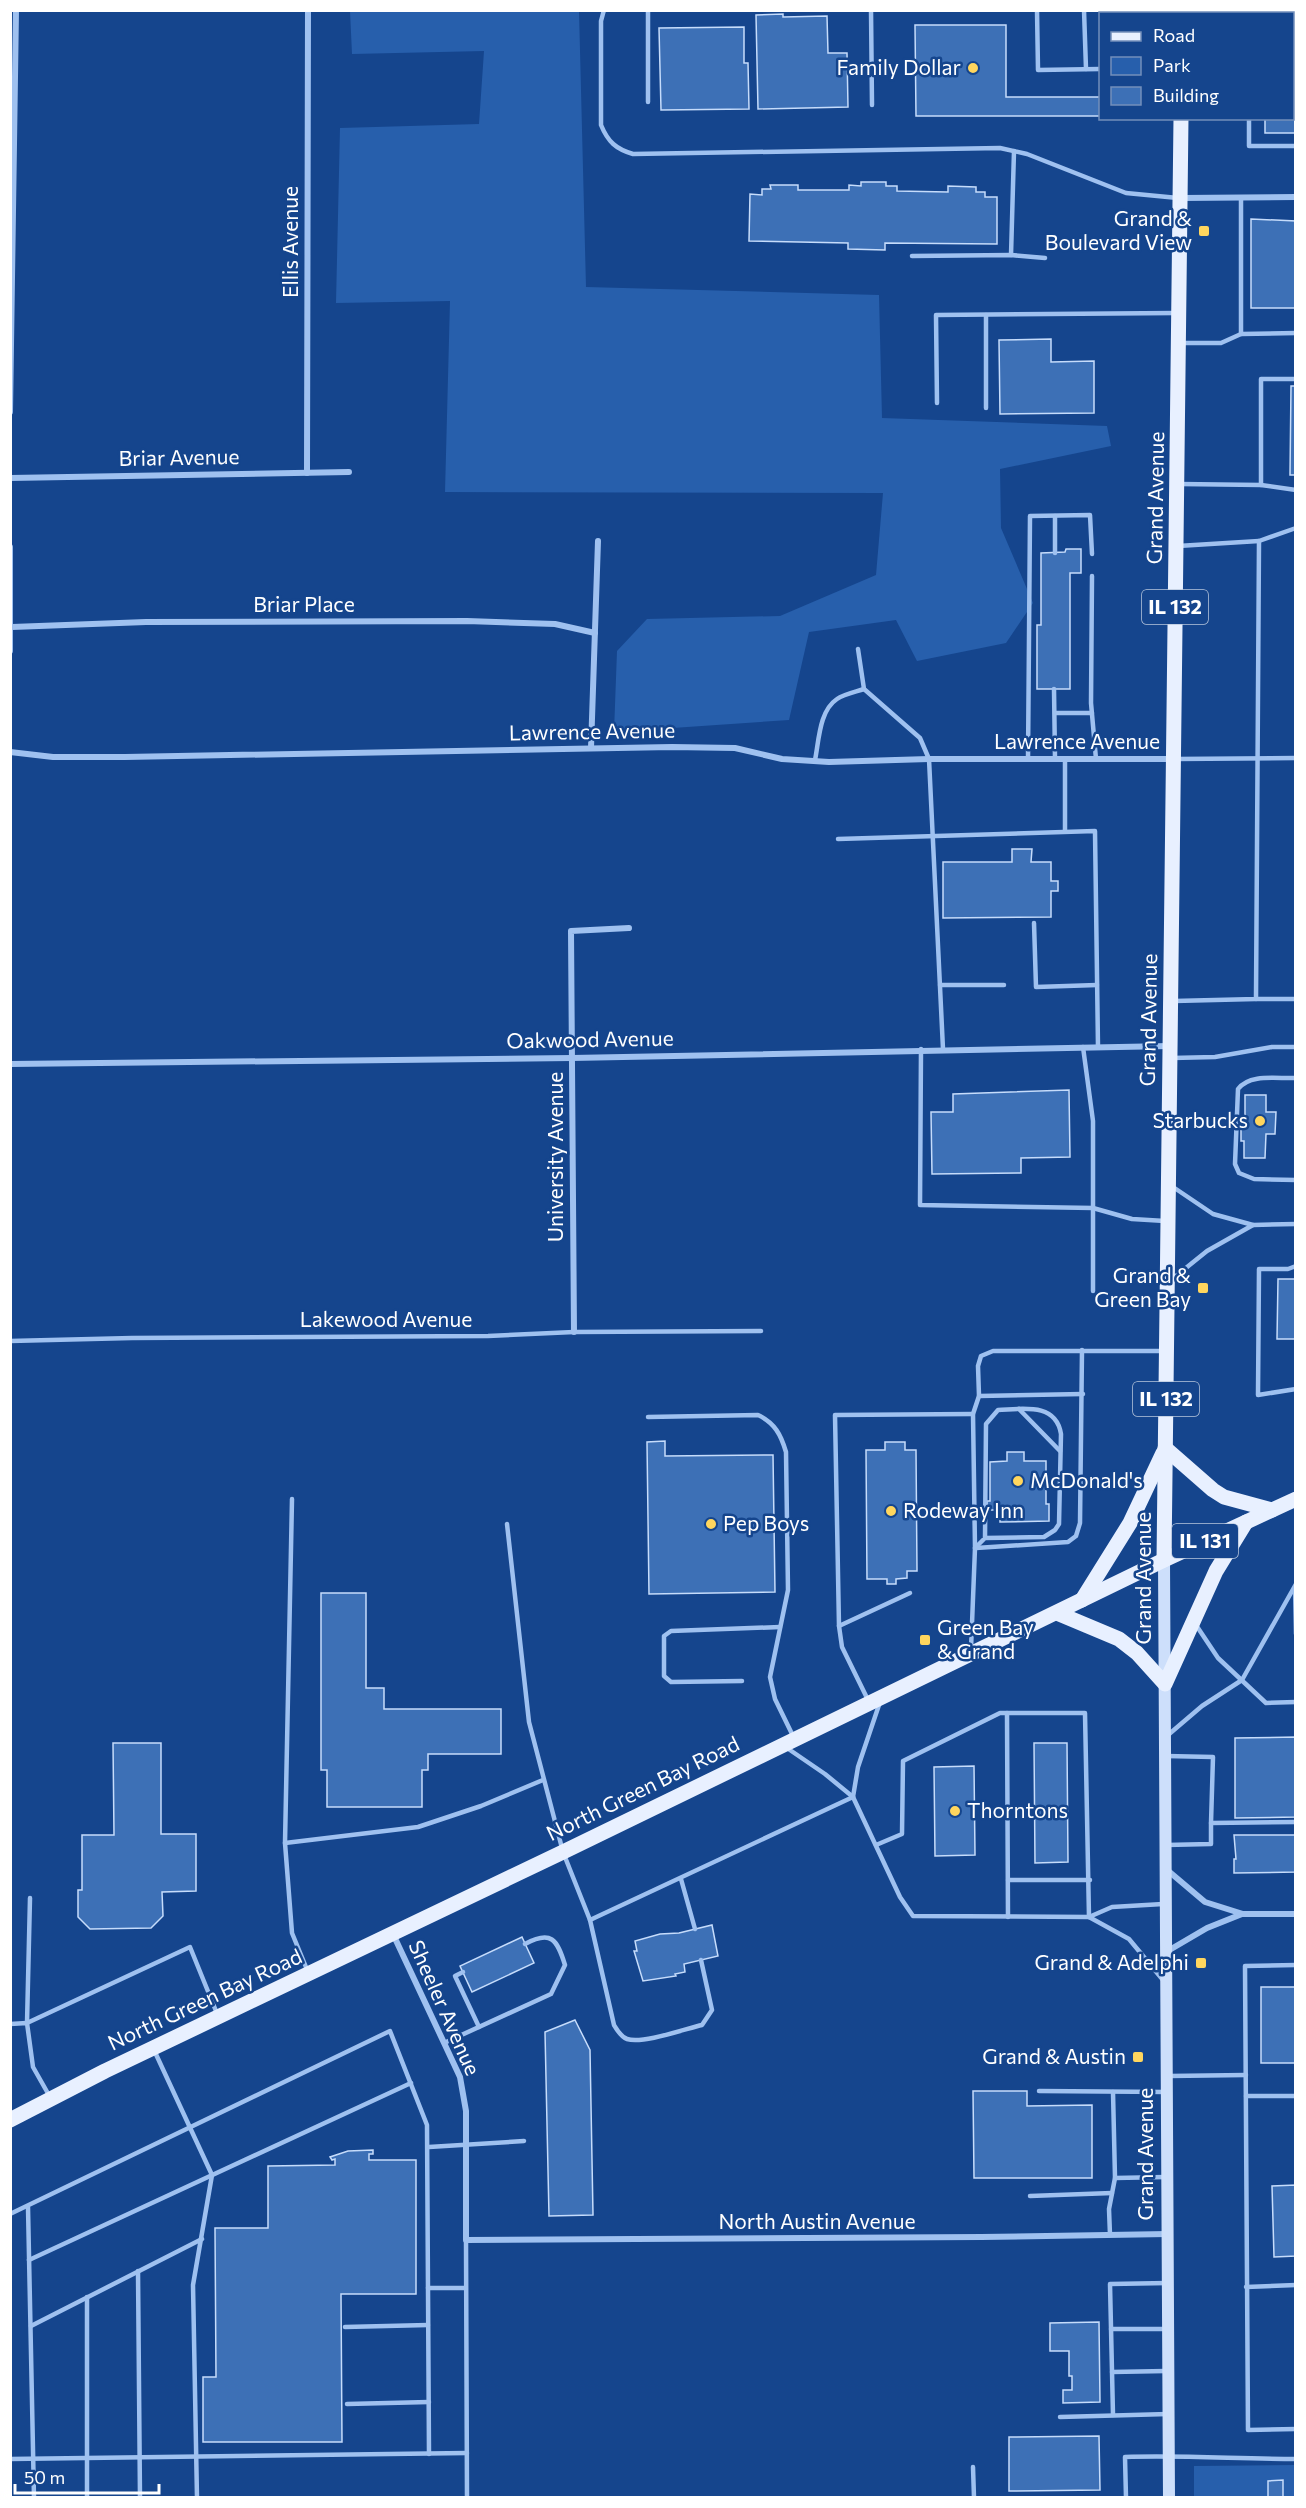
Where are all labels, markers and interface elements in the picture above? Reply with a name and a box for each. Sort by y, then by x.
legend [1099,12,1294,120]
text: Road [1153,24,1195,46]
place label: Family Dollar [836,54,961,79]
text: Park [1153,54,1191,76]
marker: Family Dollar [966,61,980,75]
text: Building [1153,84,1219,106]
street label: Ellis Avenue [277,186,302,298]
place label: Grand & Boulevard View [1045,205,1193,254]
marker: Grand & Boulevard View [1197,224,1211,238]
street label: Grand Avenue [1141,431,1168,565]
street label: Briar Avenue [118,443,240,470]
road number: IL 132 [1142,590,1208,624]
street label: Briar Place [253,591,355,616]
street label: Lawrence Avenue [509,717,675,744]
street label: Lawrence Avenue [994,728,1160,753]
street label: Grand Avenue [1134,953,1161,1087]
street label: Oakwood Avenue [506,1025,674,1052]
street label: University Avenue [542,1072,567,1242]
place label: Starbucks [1152,1107,1248,1132]
marker: Starbucks [1253,1114,1267,1128]
place label: Grand & Green Bay [1094,1262,1192,1311]
marker: Grand & Green Bay [1196,1281,1210,1295]
street label: Lakewood Avenue [300,1306,472,1331]
road number: IL 132 [1133,1382,1199,1416]
place label: McDonald's [1030,1467,1143,1492]
marker: McDonald's [1011,1474,1025,1488]
place label: Rodeway Inn [903,1497,1024,1522]
marker: Rodeway Inn [884,1504,898,1518]
place label: Pep Boys [723,1510,809,1535]
street label: Grand Avenue [1130,1512,1155,1644]
marker: Pep Boys [704,1517,718,1531]
road number: IL 131 [1172,1524,1238,1558]
place label: Green Bay & Grand [937,1614,1034,1663]
marker: Green Bay & Grand [918,1633,932,1647]
street label: North Green Bay Road [542,1730,743,1845]
place label: Thorntons [967,1797,1068,1822]
marker: Thorntons [948,1804,962,1818]
street label: Sheeler Avenue [404,1936,486,2079]
street label: North Green Bay Road [103,1943,305,2055]
place label: Grand & Adelphi [1034,1949,1189,1974]
marker: Grand & Adelphi [1194,1956,1208,1970]
place label: Grand & Austin [982,2043,1126,2068]
marker: Grand & Austin [1131,2050,1145,2064]
street label: Grand Avenue [1132,2088,1157,2220]
street label: North Austin Avenue [718,2208,916,2233]
scale bar [15,2457,159,2495]
text: 50 m [24,2466,65,2488]

